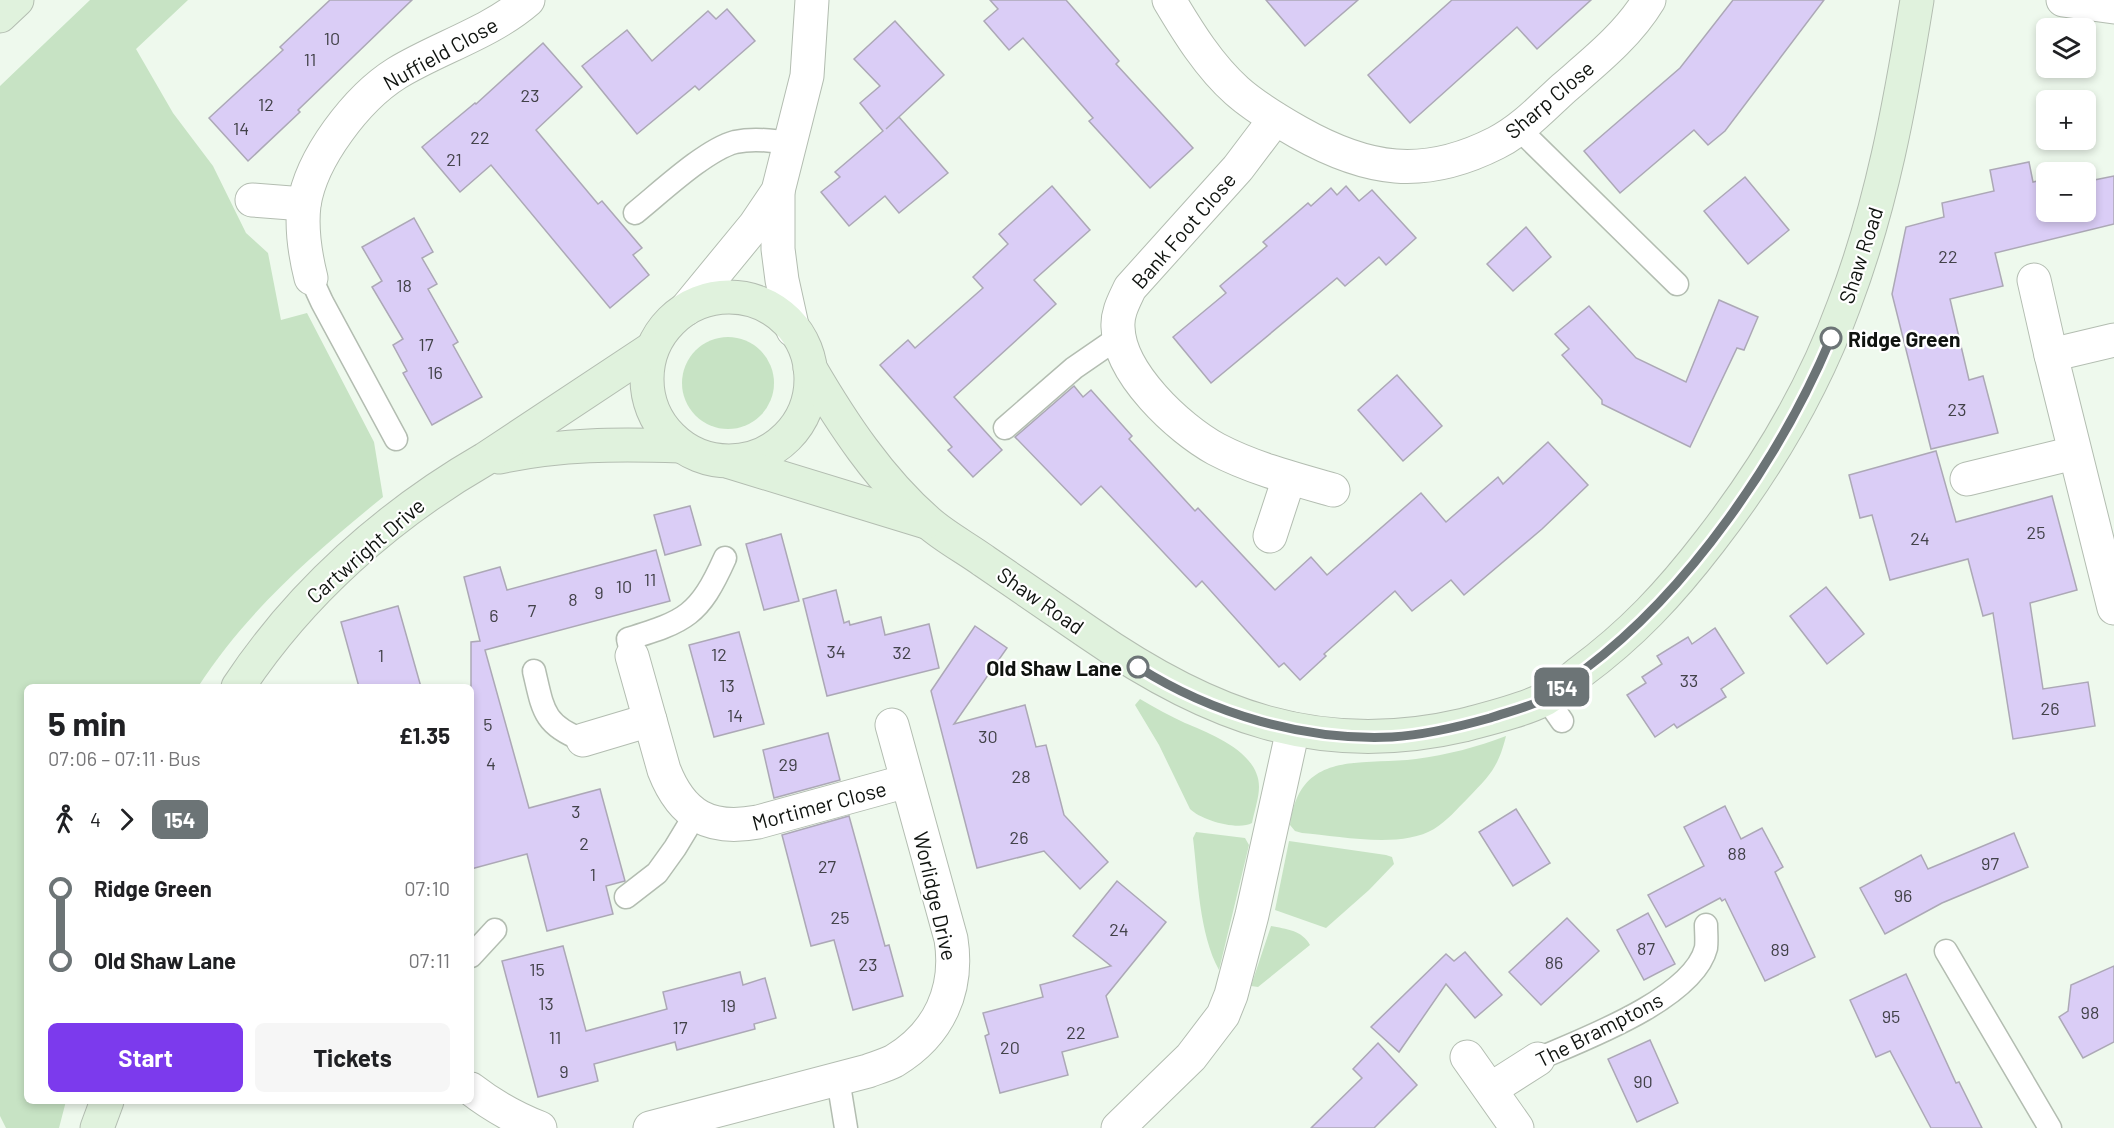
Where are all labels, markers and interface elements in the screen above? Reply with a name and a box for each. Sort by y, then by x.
street label: Nuffield Close [378,11,502,95]
map controls [2036,18,2096,222]
button: layers [2036,18,2096,78]
house number: 10 [324,27,340,49]
house number: 11 [304,48,316,70]
street label: Sharp Close [1500,55,1598,143]
house number: 23 [521,84,539,106]
button: + [2036,90,2096,150]
house number: 12 [258,93,274,115]
house number: 14 [233,117,249,139]
house number: 22 [470,126,490,148]
house number: 21 [446,148,462,170]
button: − [2036,162,2096,222]
street label: Bank Foot Close [1126,167,1240,293]
street label: Shaw Road [1833,204,1887,306]
house number: 22 [1938,245,1958,267]
house number: 18 [396,274,412,296]
place label: Ridge Green [1848,326,1961,351]
marker: Ridge Green [1820,327,1842,349]
house number: 17 [419,333,434,355]
house number: 16 [427,361,443,383]
house number: 23 [1948,398,1966,420]
street label: Cartwright Drive [301,492,429,608]
house number: 25 [2027,521,2045,543]
house number: 24 [1910,527,1930,549]
street label: Shaw Road [993,561,1089,639]
house number: 11 [644,568,656,590]
house number: 10 [616,575,632,597]
house number: 9 [594,581,604,603]
house number: 8 [568,588,578,610]
house number: 7 [528,599,537,621]
house number: 6 [489,604,499,626]
house number: 34 [826,640,846,662]
house number: 32 [893,641,911,663]
house number: 12 [711,643,727,665]
house number: 1 [378,644,384,666]
place label: Old Shaw Lane [986,655,1122,680]
marker: Old Shaw Lane [1127,656,1149,678]
line badge: 154 [1528,668,1596,706]
house number: 33 [1680,669,1698,691]
house number: 13 [719,674,735,696]
text: 154 [1546,675,1578,700]
house number: 26 [2041,697,2059,719]
text: 5 min [48,703,126,743]
house number: 14 [727,704,743,726]
house number: 5 [483,713,493,735]
text: £1.35 [399,722,450,748]
house number: 30 [978,725,998,747]
text: 07:06 – 07:11 · Bus [48,746,201,770]
house number: 4 [486,752,496,774]
house number: 29 [778,753,798,775]
house number: 28 [1011,765,1031,787]
street label: Mortimer Close [749,775,889,835]
house number: 3 [571,800,581,822]
icon: walk [48,803,81,836]
icon: forward [110,803,143,836]
text: 4 [90,807,101,831]
text: 154 [164,807,196,832]
house number: 26 [1010,826,1028,848]
street label: Worlidge Drive [909,829,963,963]
house number: 2 [579,832,589,854]
house number: 88 [1728,842,1746,864]
house number: 97 [1981,852,1999,874]
house number: 27 [818,855,837,877]
house number: 1 [590,863,596,885]
text: Ridge Green [94,875,212,901]
text: 07:10 [404,876,450,900]
house number: 96 [1894,884,1912,906]
house number: 25 [831,906,849,928]
house number: 24 [1109,918,1129,940]
house number: 87 [1637,937,1655,959]
house number: 89 [1771,938,1789,960]
text: Old Shaw Lane [94,947,236,973]
text: 07:11 [408,948,450,972]
house number: 86 [1545,951,1563,973]
house number: 23 [859,953,877,975]
house number: 15 [529,958,545,980]
street label: The Bramptons [1531,986,1667,1072]
house number: 13 [538,992,554,1014]
house number: 19 [720,994,736,1016]
house number: 98 [2081,1001,2099,1023]
house number: 95 [1882,1005,1900,1027]
house number: 17 [673,1016,688,1038]
house number: 22 [1066,1021,1086,1043]
button: Start [48,1023,243,1092]
button: Tickets [255,1023,450,1092]
house number: 11 [549,1026,561,1048]
house number: 20 [1000,1036,1020,1058]
house number: 9 [559,1060,569,1082]
house number: 90 [1633,1070,1653,1092]

